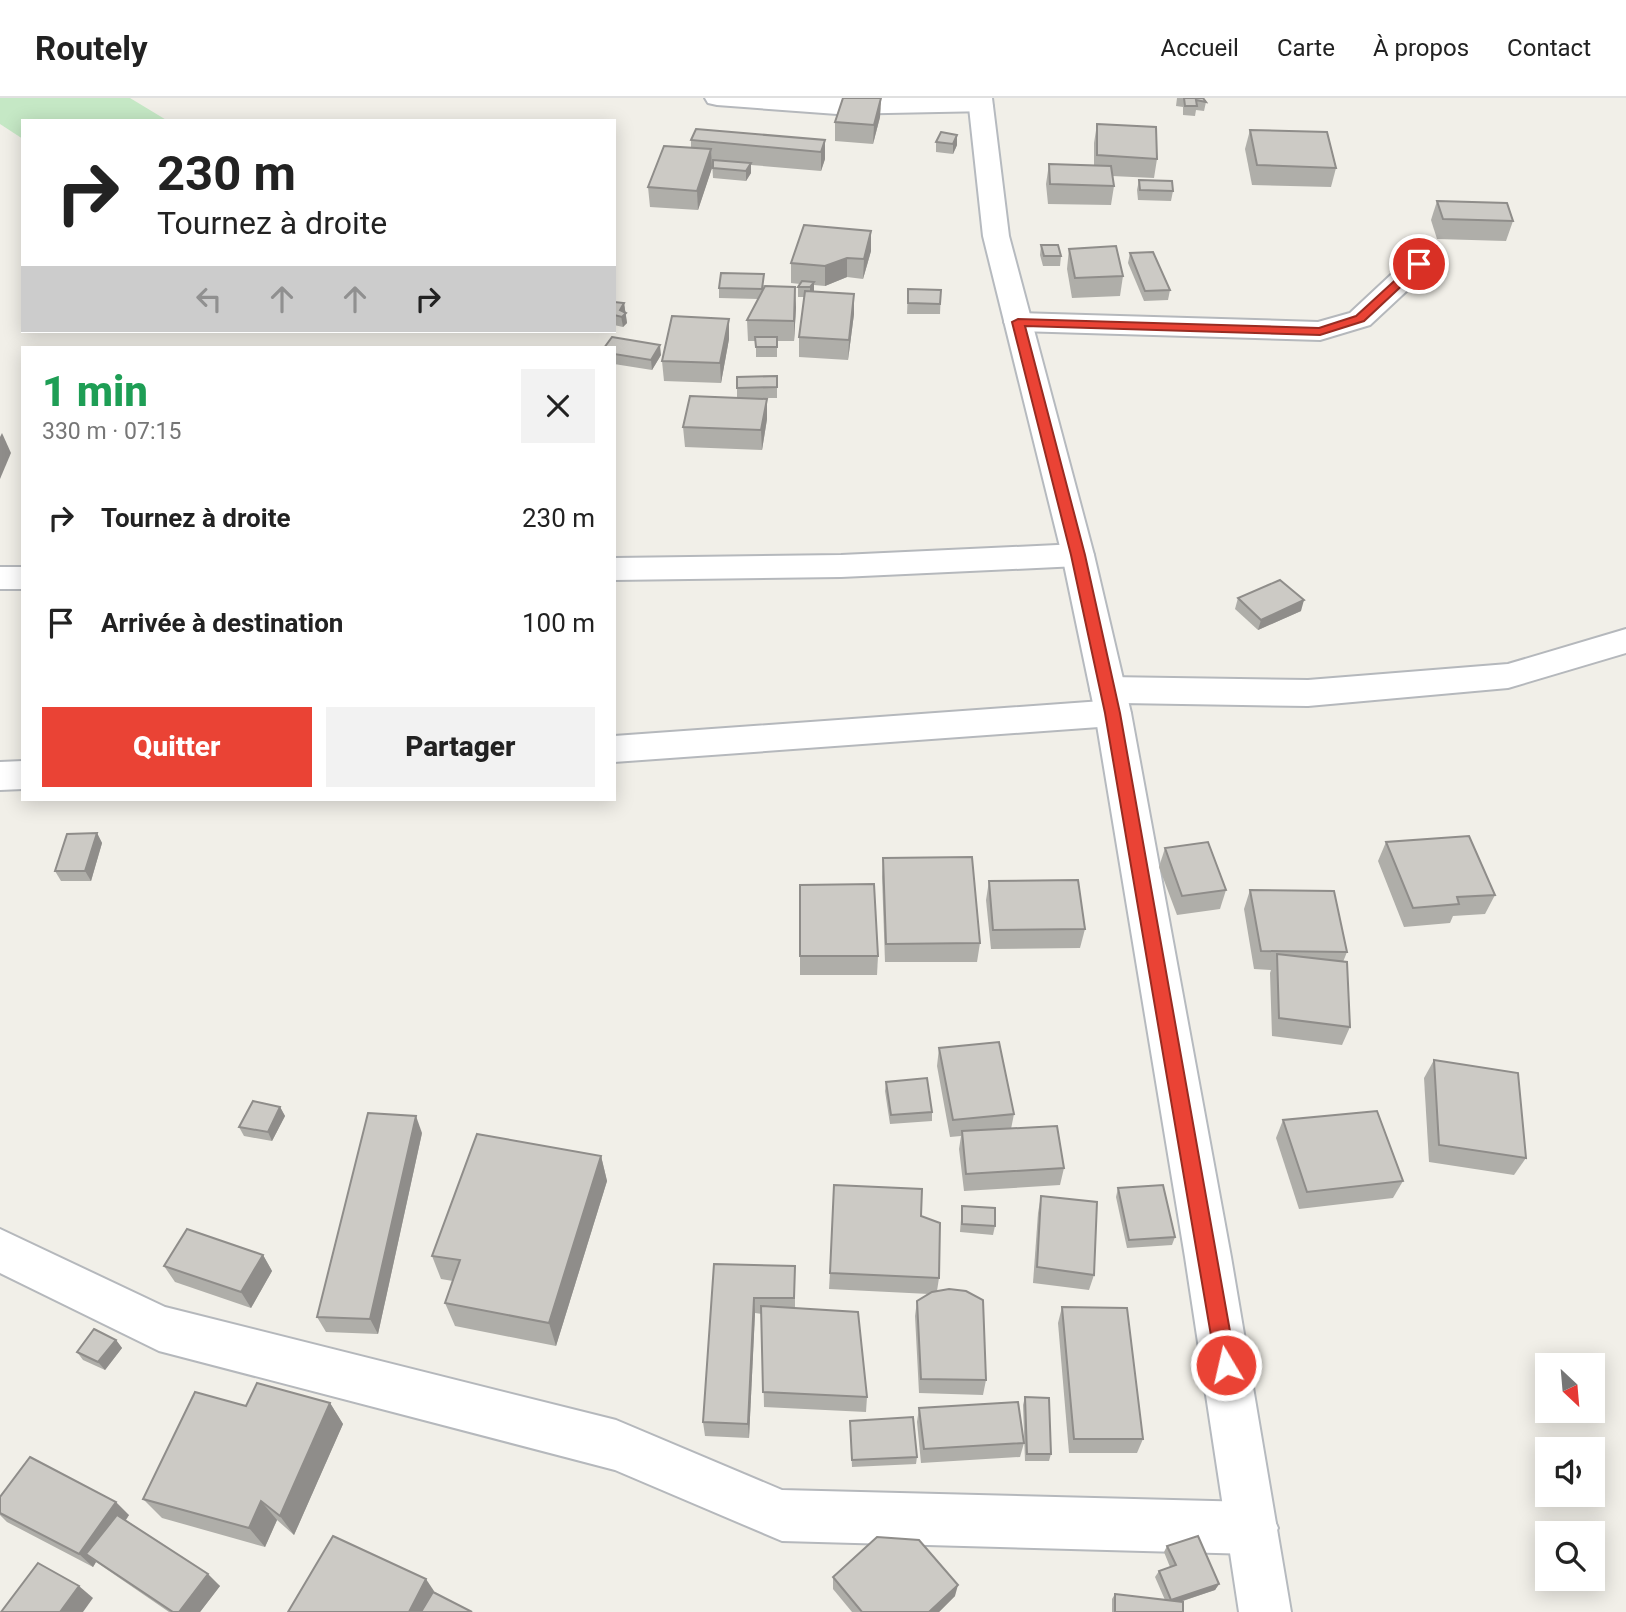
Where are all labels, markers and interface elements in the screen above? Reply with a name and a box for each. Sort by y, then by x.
text: Routely [35,29,148,68]
text: Accueil [1160,34,1239,62]
text: Carte [1277,34,1335,62]
text: À propos [1373,34,1469,62]
text: Contact [1507,34,1591,62]
text: 230 m [157,145,296,202]
icon: right [42,147,133,238]
text: Tournez à droite [157,204,387,242]
pin [1389,234,1449,294]
icon: arrive [1400,245,1438,283]
icon: left [190,280,228,318]
icon: ahead [263,280,301,318]
icon: ahead [336,280,374,318]
icon: right [409,280,447,318]
text: 1 min [42,367,148,416]
button: close [521,369,595,443]
text: 330 m · 07:15 [42,418,181,445]
icon: right [42,499,80,537]
text: Tournez à droite [101,503,291,533]
text: 230 m [522,503,595,533]
icon: arrive [42,604,80,642]
text: Arrivée à destination [101,608,343,638]
text: 100 m [522,608,595,638]
button: Quitter [42,707,312,787]
button: Partager [326,707,595,787]
position arrow [1189,1328,1263,1402]
north arrow [1535,1353,1605,1423]
map controls [1535,1353,1605,1591]
button: sound [1535,1437,1605,1507]
button: search [1535,1521,1605,1591]

